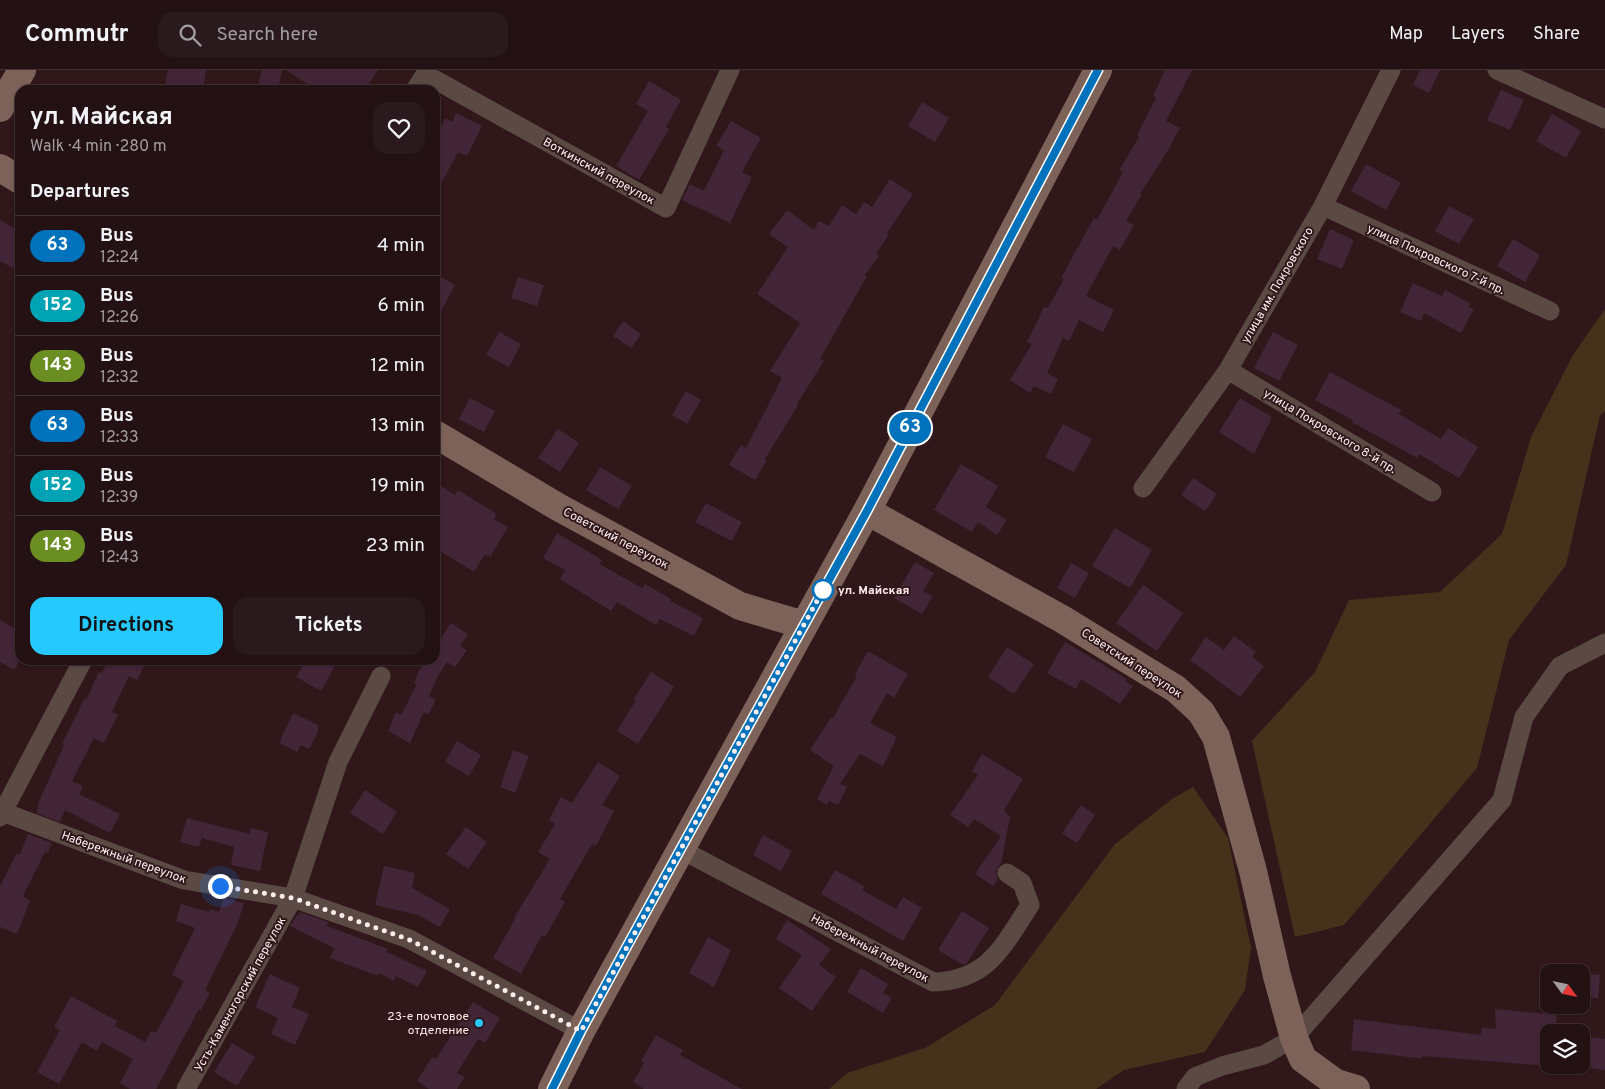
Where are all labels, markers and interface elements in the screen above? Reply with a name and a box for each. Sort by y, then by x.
search box [158,12,508,57]
text: Commutr [25,20,128,50]
icon: search [176,21,204,49]
text: Search here [216,23,318,47]
text: Map [1389,23,1423,46]
text: Layers [1451,23,1505,46]
text: Share [1533,23,1580,46]
button: heart [373,102,425,154]
text: ул. Майская [30,103,173,133]
street label: Воткинский переулок [540,134,657,209]
text: Walk · 4 min · 280 m [30,137,167,157]
text: Departures [30,180,130,204]
street label: улица Покровского 7-й пр. [1364,221,1507,299]
text: Bus [100,224,134,248]
street label: улица им. Покровского [1238,224,1318,347]
text: 63 [47,234,68,257]
text: 4 min [377,234,425,258]
text: 12:24 [100,248,139,268]
text: Bus [100,284,134,308]
text: 152 [43,294,72,317]
text: 6 min [378,294,425,318]
text: 12:26 [100,308,139,328]
text: Bus [100,344,134,368]
text: 143 [43,354,72,377]
text: 12 min [370,354,425,378]
text: 12:32 [100,368,138,388]
street label: улица Покровского 8-й пр. [1260,386,1399,478]
text: Bus [100,404,134,428]
line badge: 63 [888,412,932,444]
text: 63 [47,414,68,437]
text: 13 min [370,414,425,438]
text: 63 [899,416,921,439]
text: 12:33 [100,428,139,448]
text: Bus [100,464,134,488]
text: 152 [43,474,72,497]
text: 19 min [370,474,425,498]
text: 12:39 [100,488,138,508]
street label: Советский переулок [560,504,671,574]
text: Bus [100,524,134,548]
text: 143 [43,534,72,557]
text: 23 min [366,534,425,558]
text: 12:43 [100,548,139,568]
marker: ул. Майская [812,579,834,601]
place label: ул. Майская [838,583,909,599]
button: Directions [30,597,223,655]
button: Tickets [233,597,425,655]
street label: Советский переулок [1078,625,1185,703]
street label: Набережный переулок [59,828,188,888]
your location [208,874,233,899]
street label: Набережный переулок [808,911,932,987]
street label: Усть-Каменогорский переулок [191,914,290,1075]
north arrow [1540,964,1590,1014]
map controls [1540,964,1590,1074]
place label: 23-е почтовое отделение [387,1009,469,1039]
marker: 23-е почтовое отделение [473,1017,485,1029]
button: layers [1540,1024,1590,1074]

